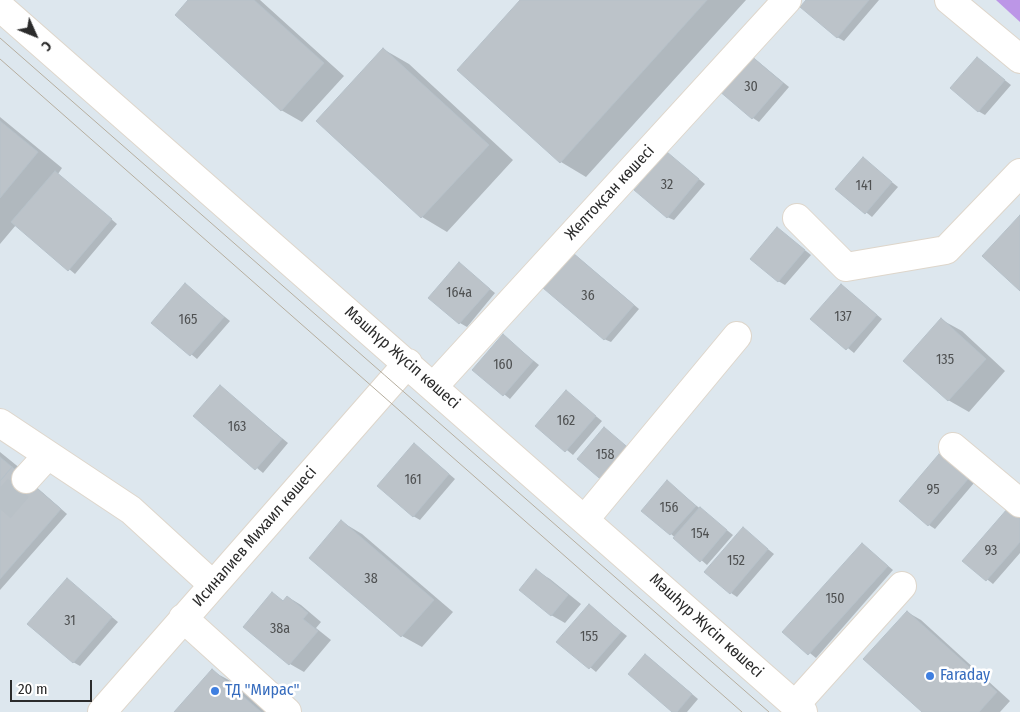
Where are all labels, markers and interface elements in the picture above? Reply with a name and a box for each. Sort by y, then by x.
north arrow [10,10,60,60]
text: С [37,37,55,54]
house number: 30 [744,79,758,95]
street label: Желтоқсан көшесі [561,142,659,244]
house number: 32 [661,177,673,193]
house number: 141 [856,178,872,194]
house number: 164а [446,285,472,301]
house number: 36 [581,288,595,304]
street label: Мәшһүр Жүсіп көшесі [340,303,464,413]
house number: 137 [834,309,852,325]
house number: 165 [179,312,197,328]
house number: 135 [936,352,954,368]
house number: 160 [493,357,513,373]
house number: 162 [557,413,575,429]
house number: 163 [228,419,246,435]
house number: 158 [596,447,614,463]
street label: Исиналиев Михаил көшесі [189,463,321,611]
house number: 161 [404,472,422,488]
house number: 95 [926,482,940,498]
house number: 156 [660,500,678,516]
house number: 154 [691,526,709,542]
house number: 93 [985,543,997,559]
house number: 152 [727,553,745,569]
street label: Мәшһүр Жүсіп көшесі [645,570,767,682]
house number: 38 [364,571,378,587]
house number: 150 [825,591,845,607]
house number: 31 [64,613,76,629]
house number: 38а [270,621,290,637]
house number: 155 [580,629,598,645]
place label: Faraday [940,666,990,686]
scale bar [12,670,95,702]
marker: Faraday [924,670,936,682]
text: 20 m [18,680,48,698]
place label: ТД "Мирас" [225,681,300,701]
marker: ТД "Мирас" [209,685,221,697]

